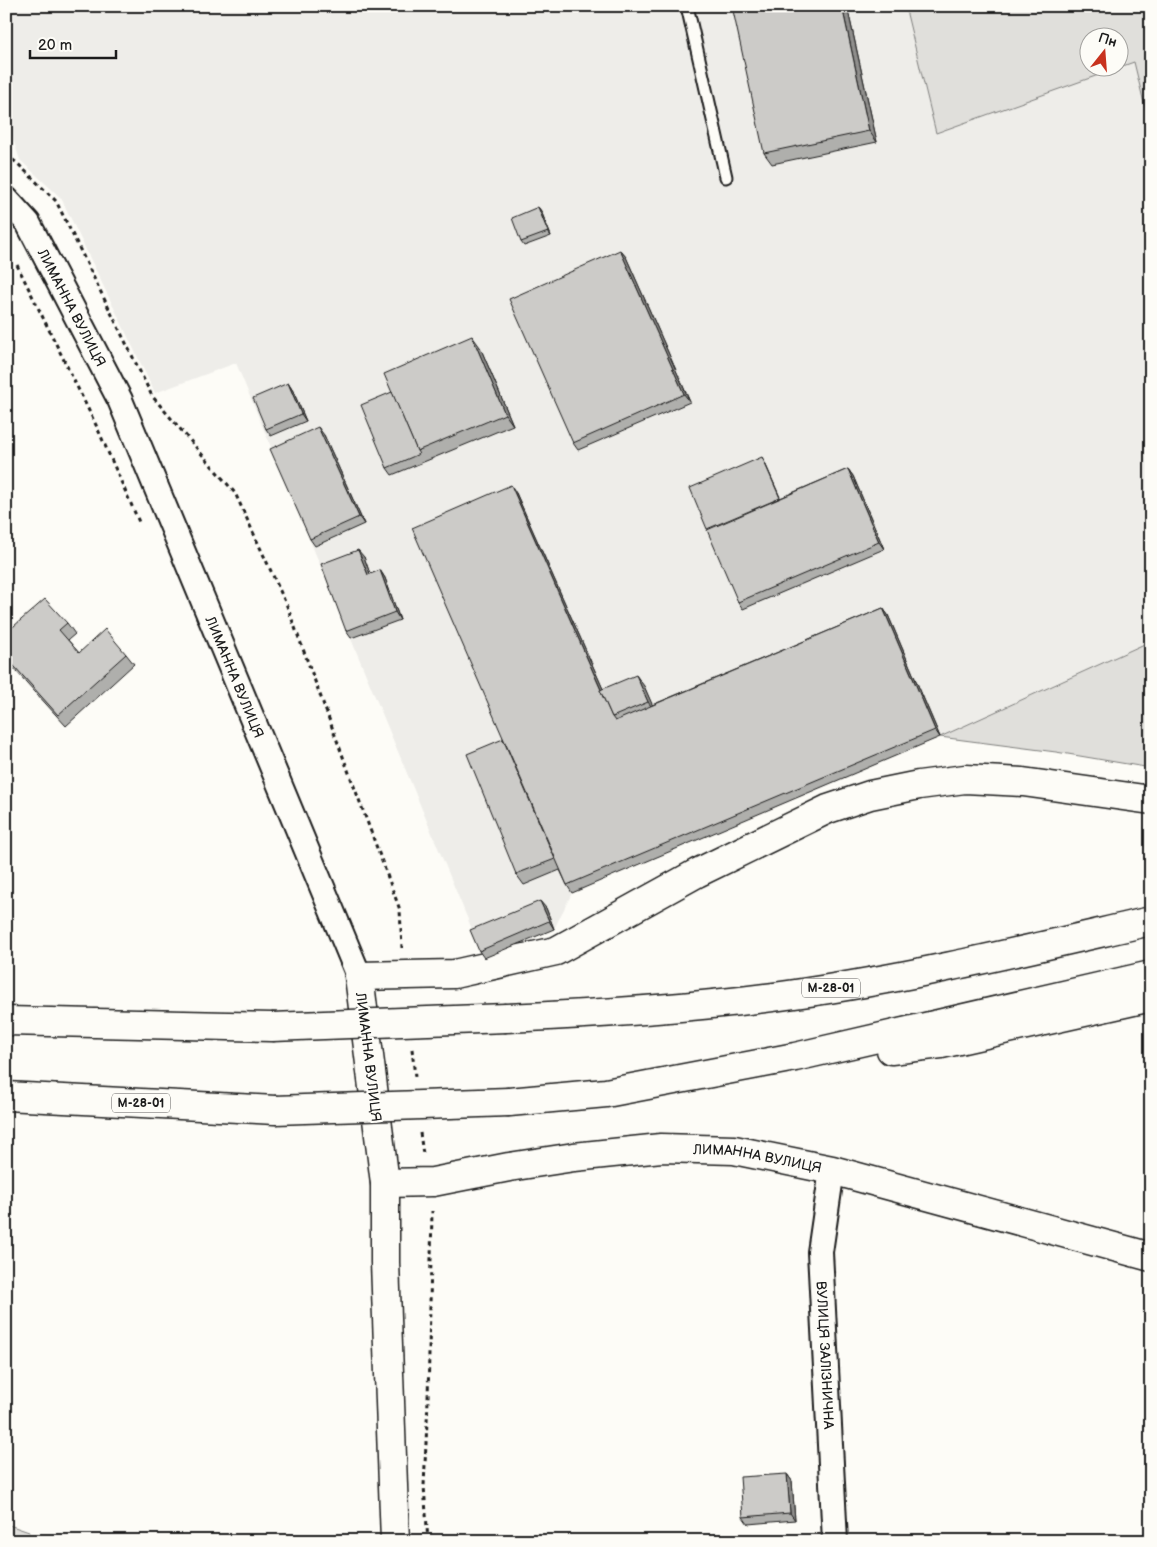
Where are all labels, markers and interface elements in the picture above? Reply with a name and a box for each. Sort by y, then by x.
scale bar [30,28,116,60]
north arrow [1080,28,1130,78]
text: Пн [1096,29,1119,51]
text: 20 m [38,36,72,55]
street label: ЛИМАННА ВУЛИЦЯ [33,245,109,370]
street label: ЛИМАННА ВУЛИЦЯ [201,613,267,741]
road number: М-28-01 [802,978,860,998]
street label: ЛИМАННА ВУЛИЦЯ [352,990,385,1123]
road number: М-28-01 [112,1094,170,1112]
street label: ЛИМАННА ВУЛИЦЯ [692,1141,823,1177]
street label: ВУЛИЦЯ ЗАЛІЗНИЧНА [813,1280,837,1430]

